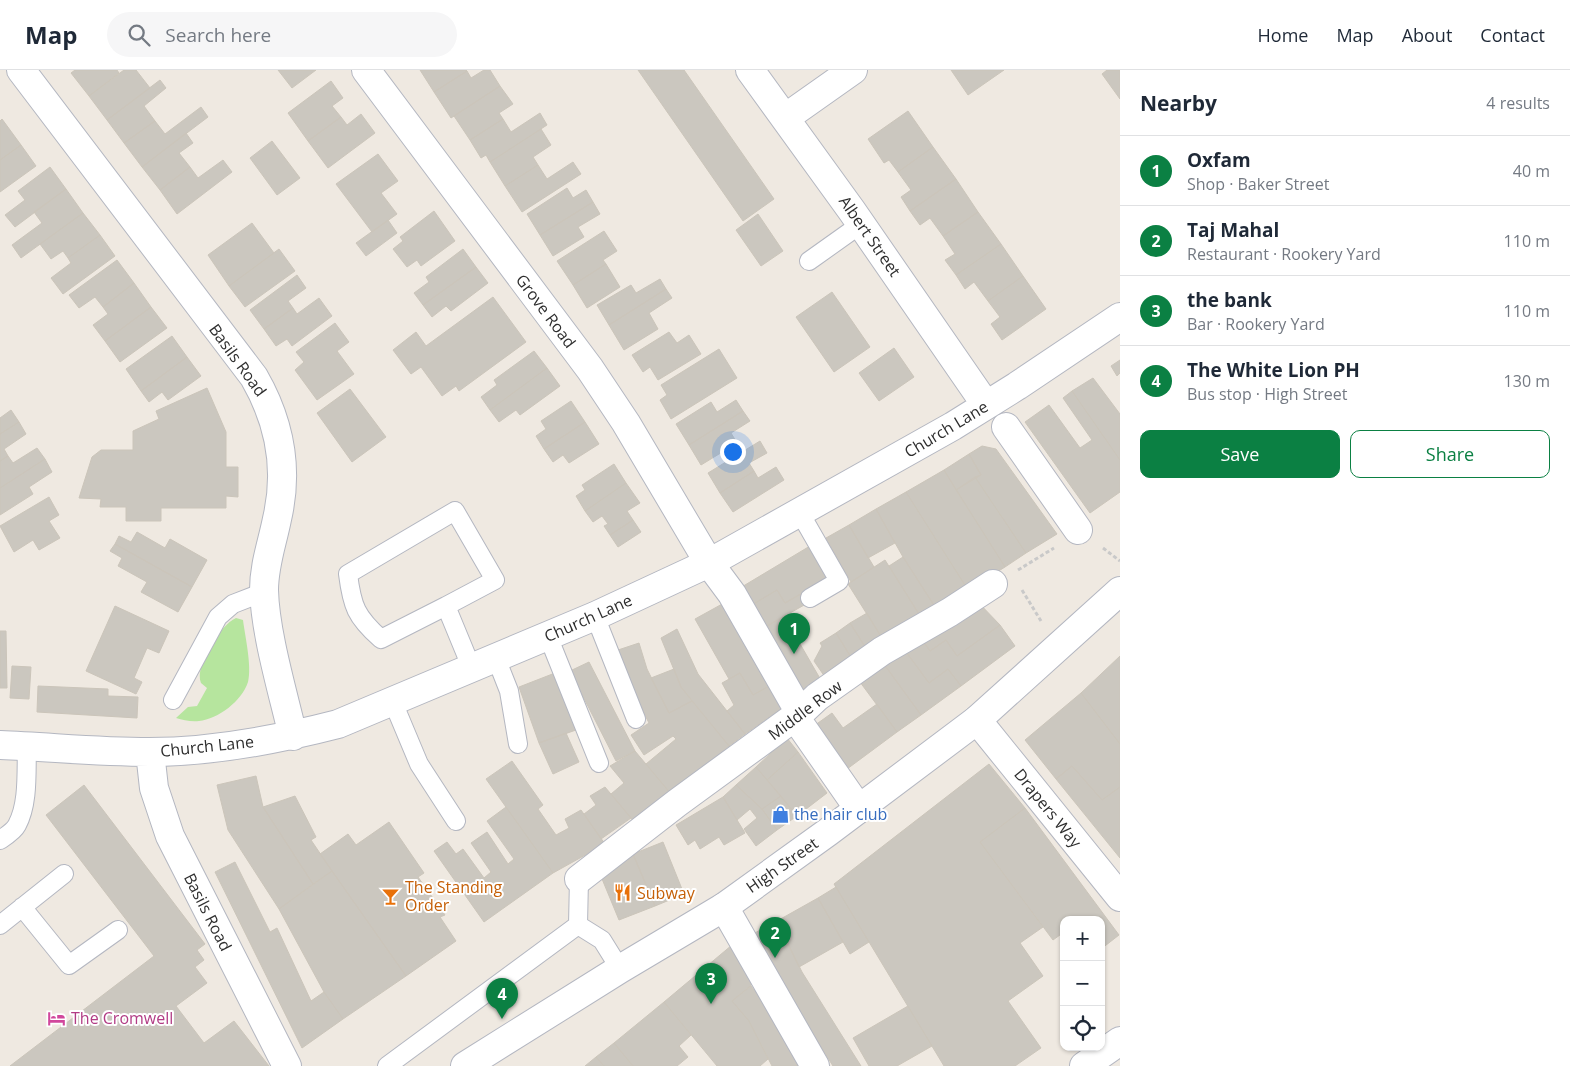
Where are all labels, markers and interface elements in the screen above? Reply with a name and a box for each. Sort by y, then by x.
search box [107,12,457,57]
text: Map [25,18,77,51]
icon: search [125,21,153,49]
text: Search here [165,22,271,48]
text: Home [1258,23,1308,47]
text: Map [1336,23,1374,47]
text: About [1402,23,1452,47]
text: Contact [1480,23,1545,47]
text: Nearby [1140,89,1217,117]
text: 4 results [1486,92,1550,114]
text: Oxfam [1187,147,1251,173]
text: 1 [1151,160,1161,182]
text: 40 m [1513,160,1550,182]
text: Shop · Baker Street [1187,173,1330,195]
street label: Albert Street [834,191,906,281]
text: Taj Mahal [1187,217,1279,243]
text: 2 [1151,230,1161,252]
text: 110 m [1504,230,1550,252]
text: Restaurant · Rookery Yard [1187,243,1381,265]
street label: Grove Road [511,270,581,352]
text: the bank [1187,287,1272,313]
text: 3 [1151,300,1161,322]
text: 110 m [1504,300,1550,322]
text: Bar · Rookery Yard [1187,313,1325,335]
street label: Basils Road [204,319,272,401]
text: The White Lion PH [1187,357,1360,383]
text: 4 [1151,370,1161,392]
text: 130 m [1504,370,1550,392]
text: Bus stop · High Street [1187,383,1347,405]
street label: Church Lane [900,395,992,463]
button: Save [1140,430,1340,478]
button: Share [1350,430,1550,478]
your location [720,439,746,465]
street label: Church Lane [541,589,635,647]
pin: 1 [778,613,810,654]
street label: Middle Row [764,675,847,745]
street label: Church Lane [159,730,255,762]
street label: Drapers Way [1009,764,1087,853]
place label: the hair club [794,803,887,825]
shop icon: the hair club [770,804,790,824]
street label: High Street [742,832,823,898]
street label: Basils Road [179,869,237,955]
place label: The Standing Order [405,876,503,916]
place label: Subway [637,882,696,904]
restaurant icon: Subway [613,883,633,903]
bar icon: The Standing Order [381,886,401,906]
map controls [1060,916,1105,1051]
button: + [1060,916,1105,961]
pin: 2 [759,917,791,958]
button: − [1060,961,1105,1006]
pin: 3 [695,963,727,1004]
pin: 4 [486,978,518,1019]
button: locate [1060,1006,1105,1051]
place label: The Cromwell [71,1007,173,1029]
hotel icon: The Cromwell [47,1008,67,1028]

